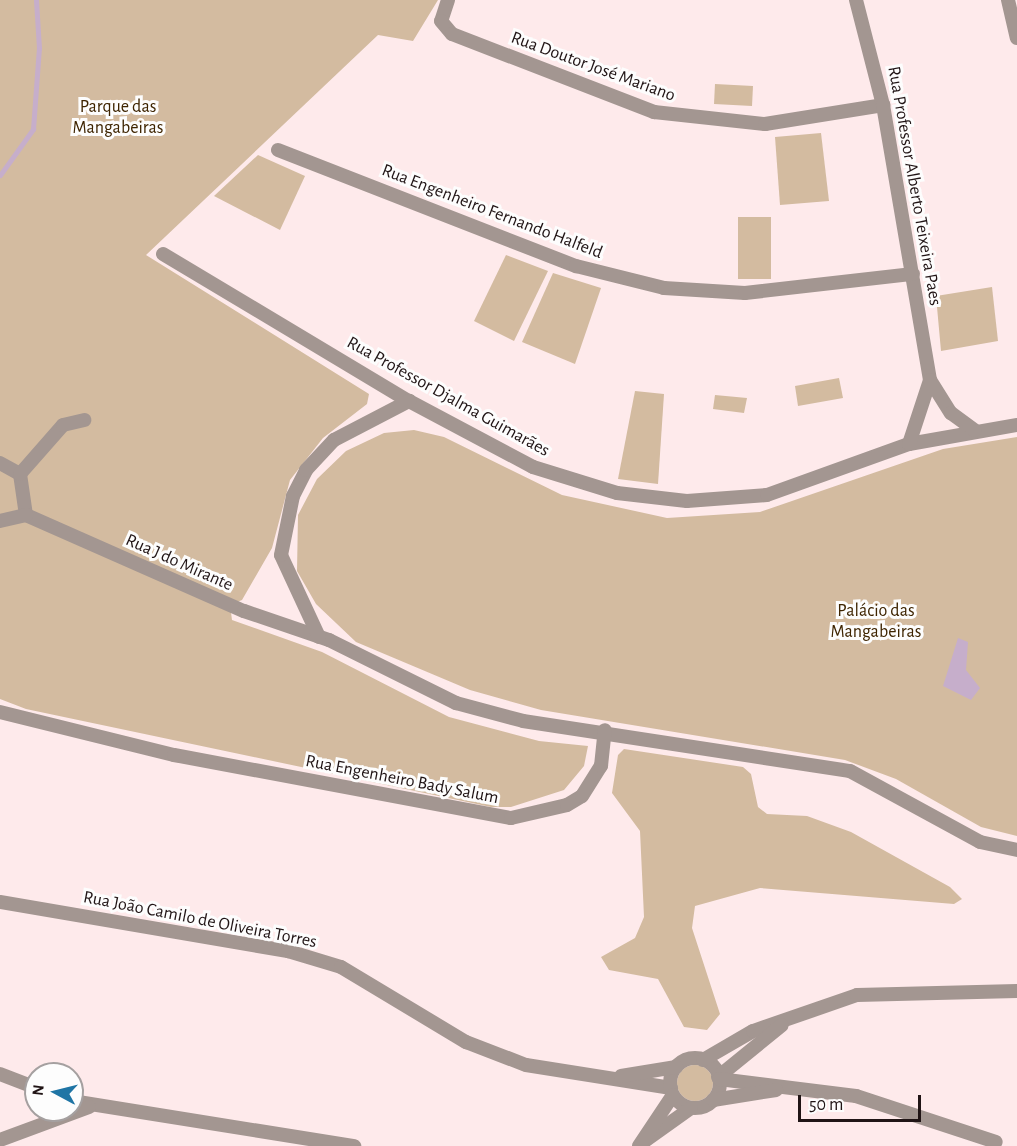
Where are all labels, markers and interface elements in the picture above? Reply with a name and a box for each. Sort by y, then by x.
street label: Rua Doutor José Mariano [508,27,678,107]
street label: Rua Professor Alberto Teixeira Paes [882,65,946,307]
park label: Parque das Mangabeiras [73,97,163,140]
street label: Rua Engenheiro Fernando Halfeld [378,160,606,264]
street label: Rua Professor Djalma Guimarães [343,332,553,462]
street label: Rua J do Mirante [122,530,236,596]
park label: Palácio das Mangabeiras [831,601,921,644]
street label: Rua Engenheiro Bady Salum [304,751,500,809]
street label: Rua João Camilo de Oliveira Torres [81,887,319,953]
north arrow [24,1062,84,1122]
scale bar [801,1083,924,1121]
text: N [30,1084,47,1097]
text: 50 m [809,1096,843,1114]

